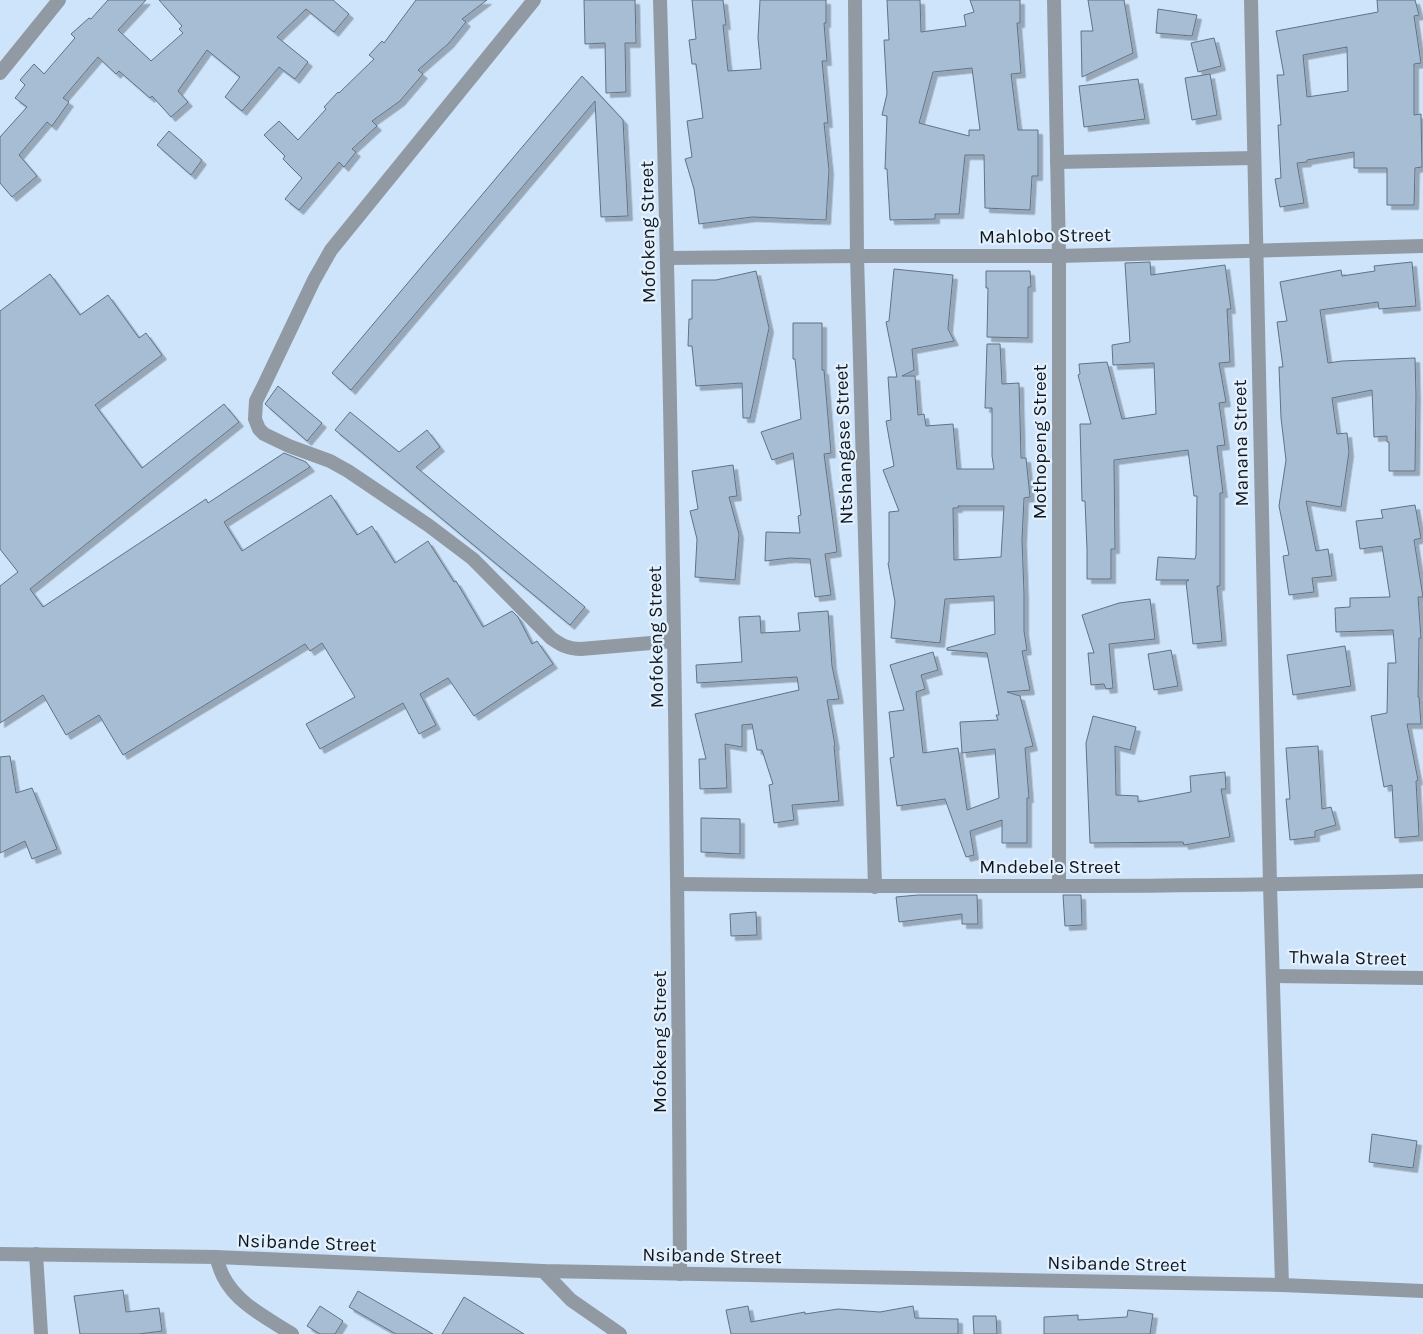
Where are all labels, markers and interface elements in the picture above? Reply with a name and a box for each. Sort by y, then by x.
street label: Mofokeng Street [636,160,660,304]
street label: Mahlobo Street [979,224,1111,248]
street label: Ntshangase Street [830,363,858,525]
street label: Mothopeng Street [1029,364,1051,520]
street label: Manana Street [1229,379,1253,507]
street label: Mofokeng Street [644,565,668,709]
street label: Mndebele Street [979,856,1121,878]
street label: Thwala Street [1289,946,1407,970]
street label: Mofokeng Street [649,971,671,1113]
street label: Nsibande Street [237,1230,377,1256]
street label: Nsibande Street [642,1244,782,1268]
street label: Nsibande Street [1047,1252,1187,1276]

